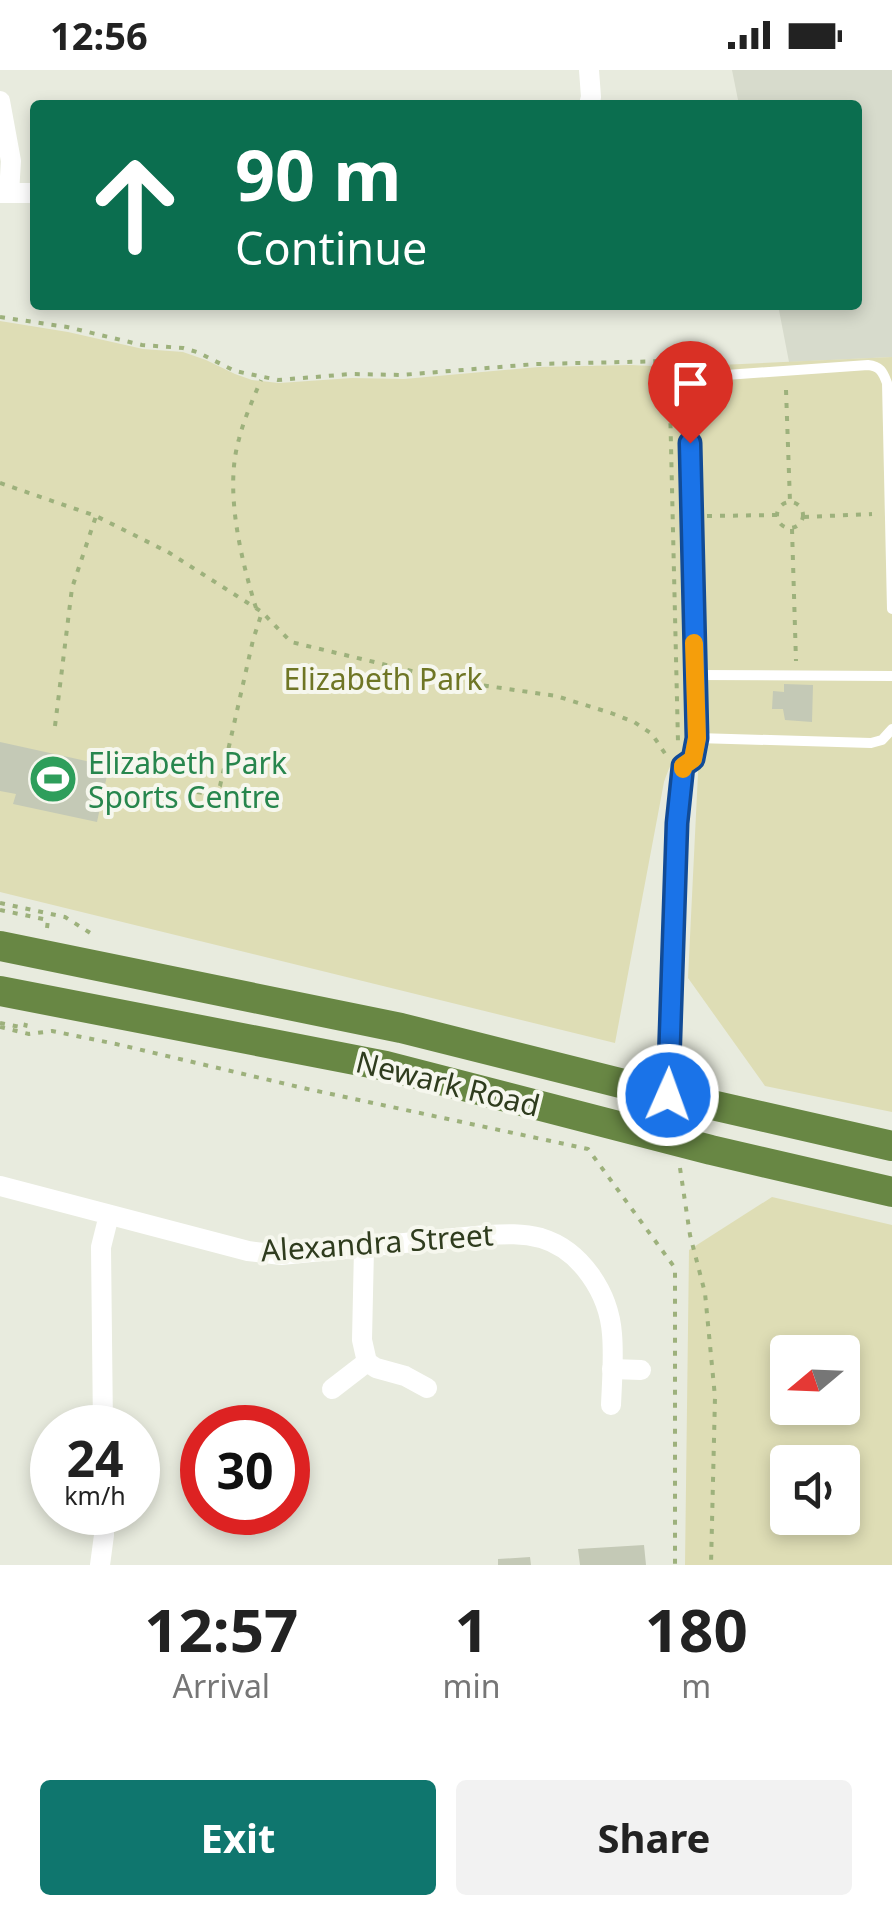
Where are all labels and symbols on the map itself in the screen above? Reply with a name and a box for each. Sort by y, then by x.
pin [648,341,733,444]
park label: Elizabeth Park [283,658,483,699]
place label: Elizabeth Park Sports Centre [88,742,287,817]
sports icon: Elizabeth Park Sports Centre [27,753,79,805]
street label: Newark Road [352,1040,544,1126]
position arrow [616,1043,720,1147]
street label: Alexandra Street [259,1213,495,1271]
north arrow [770,1335,860,1425]
speed limit sign: 30 [180,1405,310,1535]

